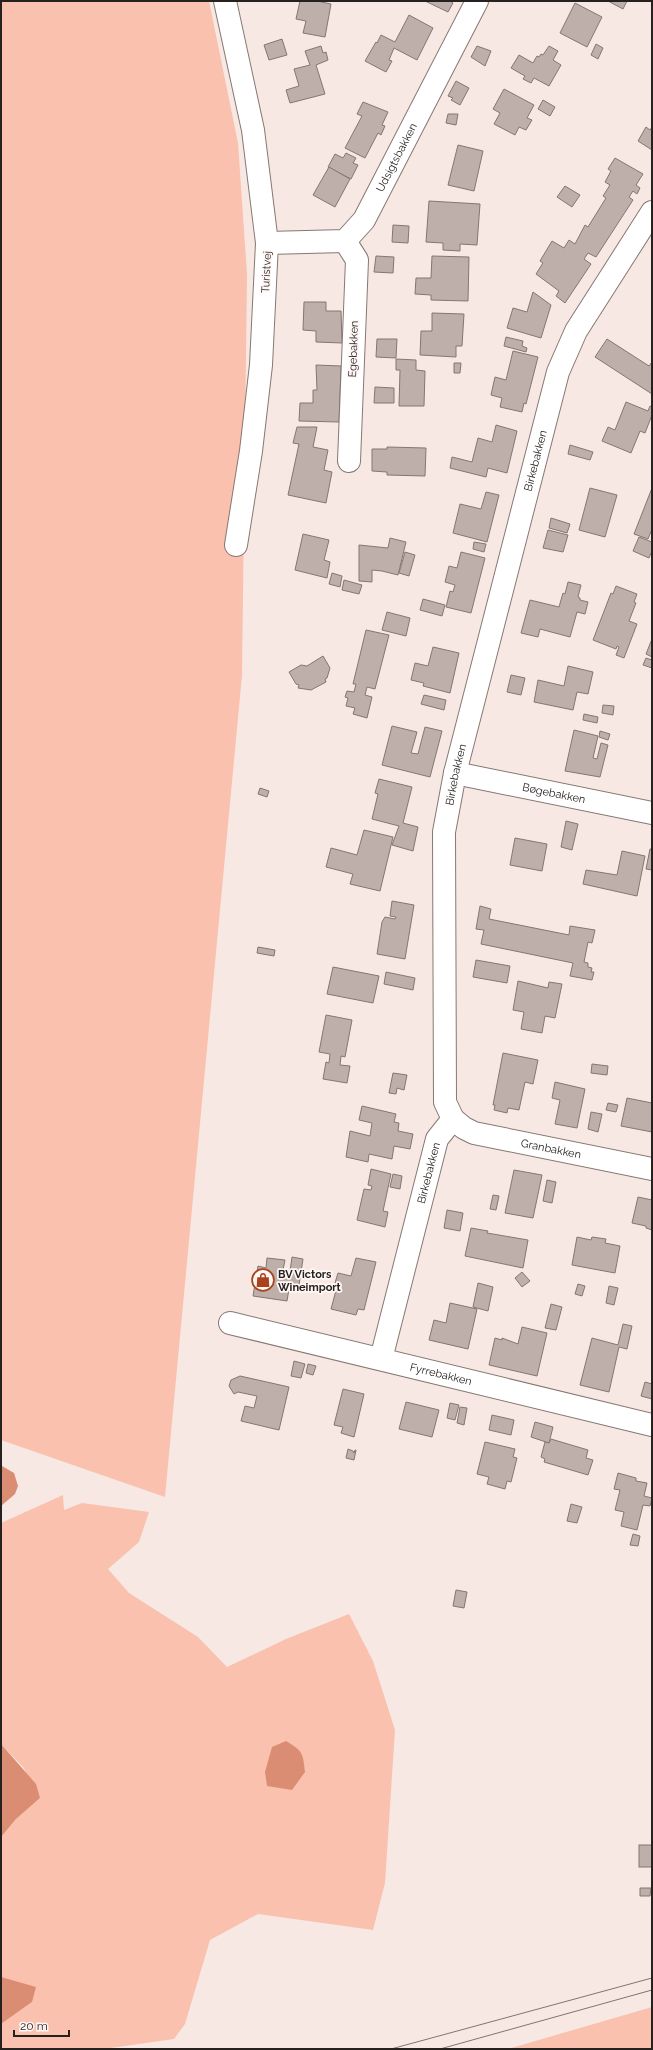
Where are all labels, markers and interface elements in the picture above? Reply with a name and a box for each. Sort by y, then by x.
street label: Udsigtsbakken [374,121,420,194]
street label: Turistvej [259,251,274,293]
street label: Egebakken [346,320,361,378]
street label: Birkebakken [522,429,550,493]
street label: Birkebakken [443,743,469,807]
street label: Bøgebakken [521,781,587,806]
street label: Granbakken [520,1137,582,1162]
street label: Birkebakken [415,1141,443,1205]
shop icon: BV Victors Wineimport [250,1267,276,1293]
place label: BV Victors Wineimport [278,1268,342,1294]
street label: Fyrrebakken [408,1361,473,1388]
scale bar [14,2012,69,2038]
text: 20 m [20,2019,48,2033]

